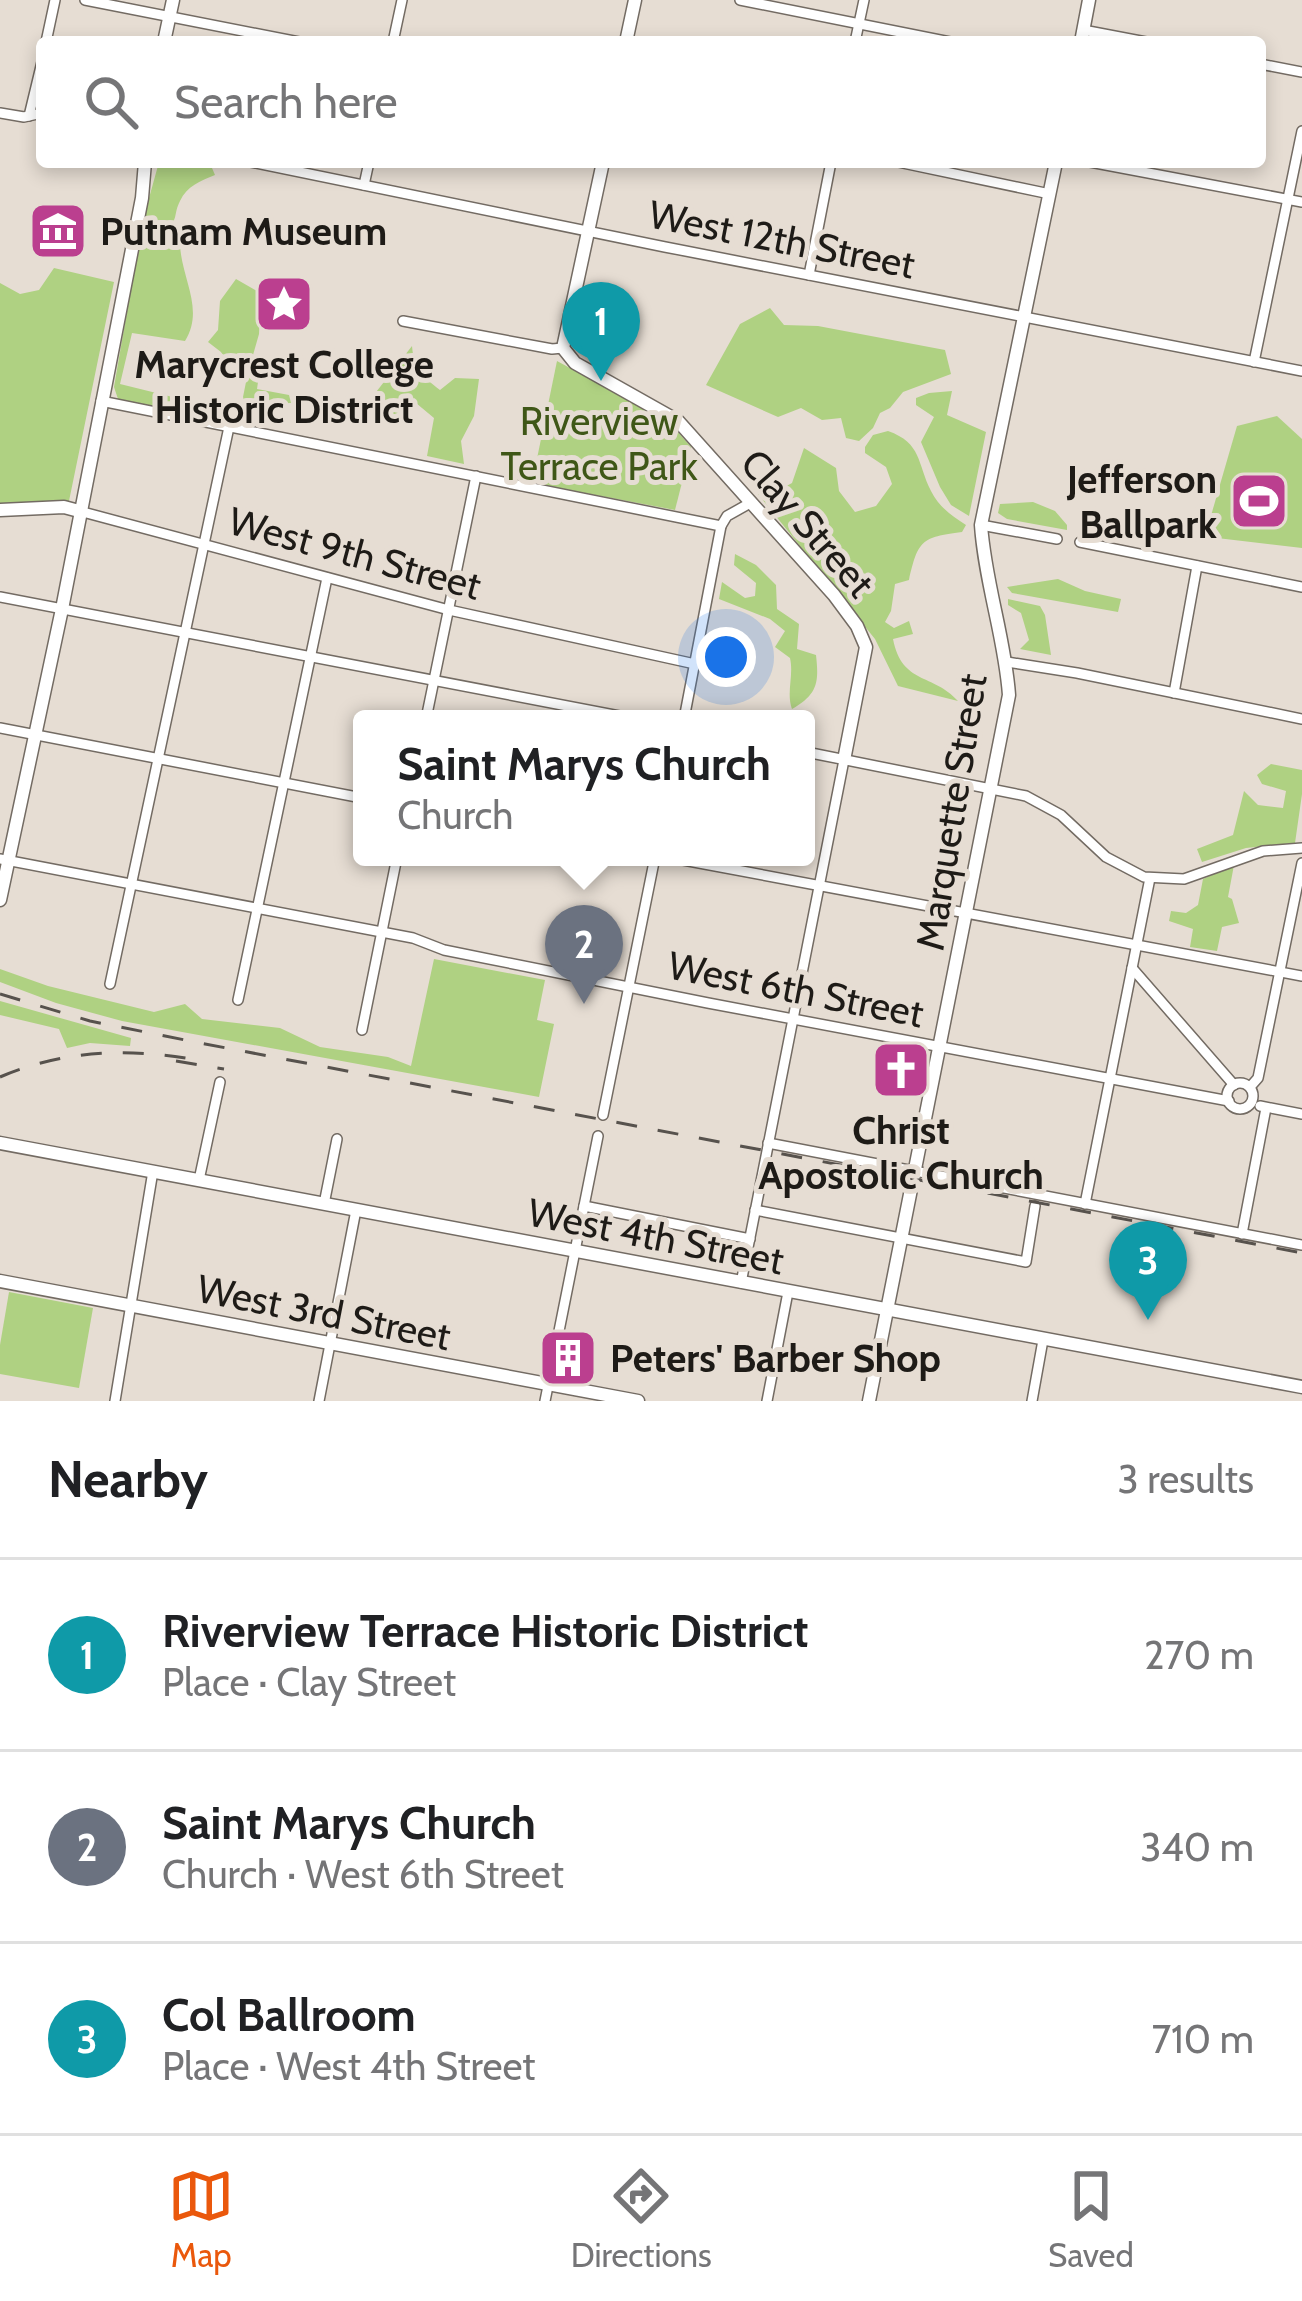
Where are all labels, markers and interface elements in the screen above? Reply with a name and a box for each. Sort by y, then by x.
search box [36,36,1266,168]
icon: search [78,69,144,135]
text: Search here [174,75,398,129]
street label: West 12th Street [645,190,919,288]
museum icon: Putnam Museum [27,200,89,262]
place label: Putnam Museum [100,207,387,255]
place icon: Marycrest College Historic District [253,273,315,335]
pin: 1 [562,282,640,381]
place label: Marycrest College Historic District [134,340,434,433]
park label: Riverview Terrace Park [500,397,698,490]
street label: Clay Street [731,439,885,607]
place label: Jefferson Ballpark [1066,455,1217,548]
sports icon: Jefferson Ballpark [1228,470,1290,532]
street label: West 9th Street [224,496,486,610]
your location [696,627,756,687]
street label: Marquette Street [905,670,997,954]
popup [353,710,815,866]
text: Saint Marys Church [397,737,771,791]
text: Church [397,791,513,839]
pin: 2 [545,905,623,1004]
street label: West 6th Street [664,941,928,1037]
church icon: Christ Apostolic Church [870,1039,932,1101]
place label: Christ Apostolic Church [758,1106,1044,1199]
street label: West 4th Street [524,1188,788,1284]
pin: 3 [1109,1221,1187,1320]
street label: West 3rd Street [193,1264,455,1360]
building icon: Peters' Barber Shop [537,1327,599,1389]
place label: Peters' Barber Shop [610,1334,941,1382]
text: Nearby [48,1448,208,1510]
text: 3 results [1117,1455,1254,1503]
text: Riverview Terrace Historic District [162,1604,809,1658]
text: 1 [80,1631,94,1679]
text: 270 m [1144,1631,1254,1679]
text: Place · Clay Street [162,1658,456,1706]
text: Saint Marys Church [162,1796,536,1850]
text: 2 [77,1823,97,1871]
text: 340 m [1140,1823,1254,1871]
text: Church · West 6th Street [162,1850,564,1898]
text: Col Ballroom [162,1988,416,2042]
text: 3 [76,2015,98,2063]
text: 710 m [1151,2015,1254,2063]
text: Place · West 4th Street [162,2042,536,2090]
tab: Map [168,2163,234,2275]
tab: Directions [571,2163,712,2275]
tab: Saved [1048,2163,1134,2275]

